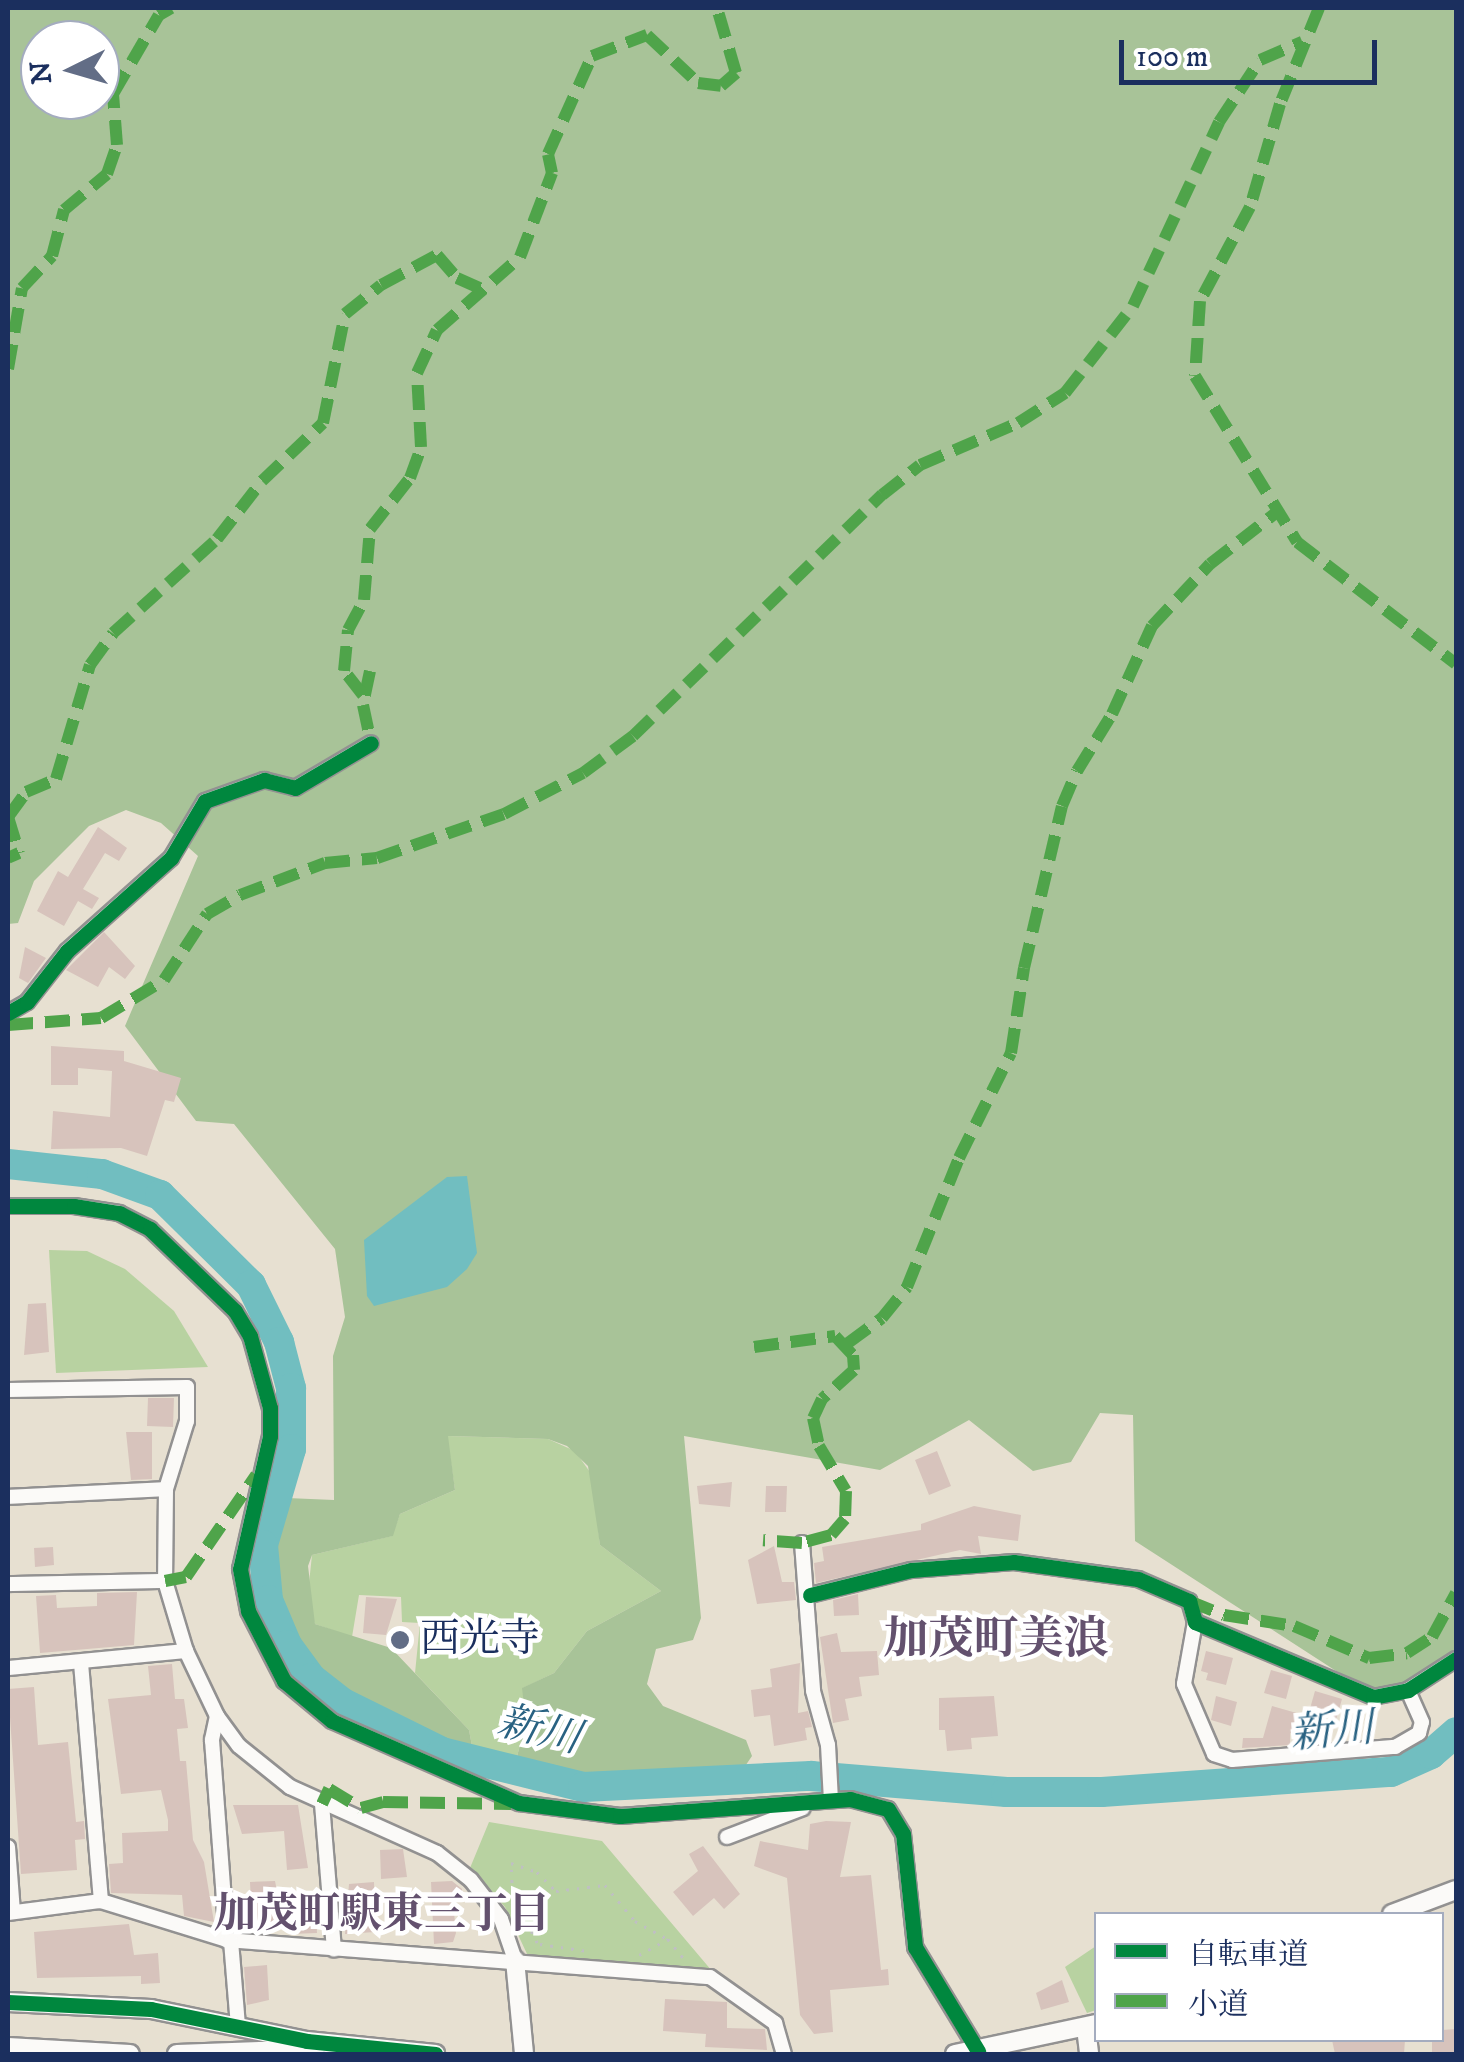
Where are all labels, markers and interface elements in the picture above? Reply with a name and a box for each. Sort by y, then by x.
north arrow [20,20,120,120]
scale bar [1124,20,1382,82]
text: 100 m [1136,39,1208,76]
text: N [23,60,60,85]
district label: 加茂町美浪 [884,1614,1108,1668]
place label: 西光寺 [420,1616,540,1664]
marker: 西光寺 [389,1629,411,1651]
water label: 新川 [492,1697,586,1765]
water label: 新川 [1288,1703,1376,1761]
district label: 加茂町駅東三丁目 [214,1890,550,1940]
legend [1094,1912,1444,2042]
text: 自転車道 [1188,1937,1308,1974]
text: 小道 [1188,1987,1248,2024]

